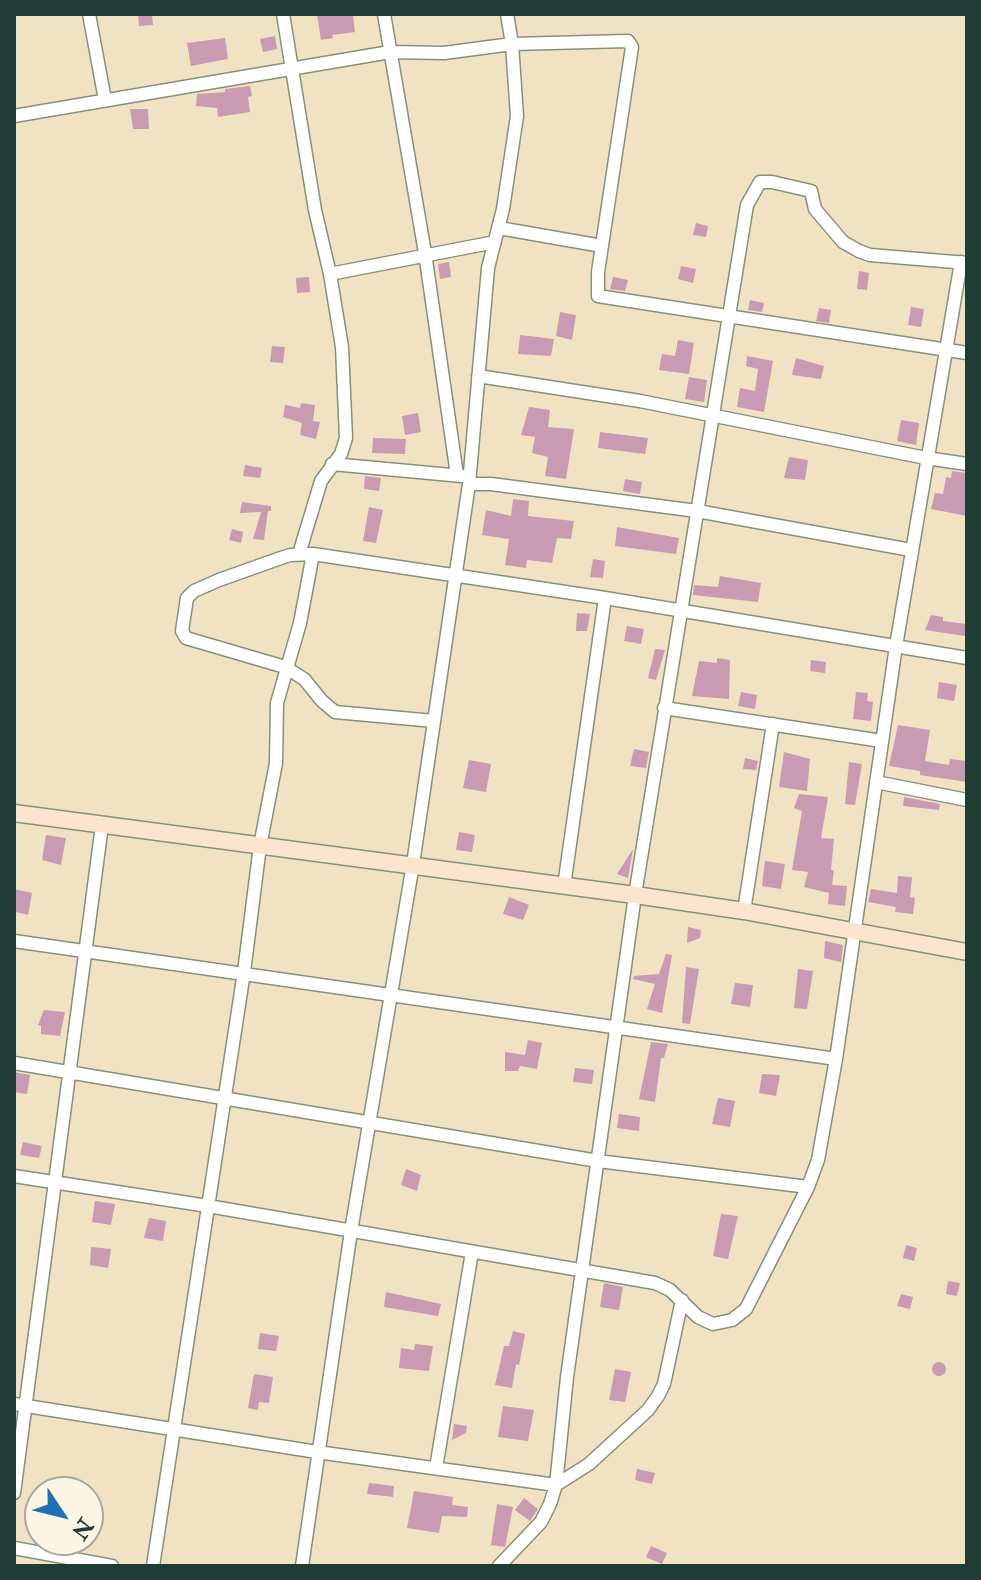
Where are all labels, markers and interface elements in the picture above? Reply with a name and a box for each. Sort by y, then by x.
north arrow [24,1476,104,1556]
text: N [65,1513,99,1545]

